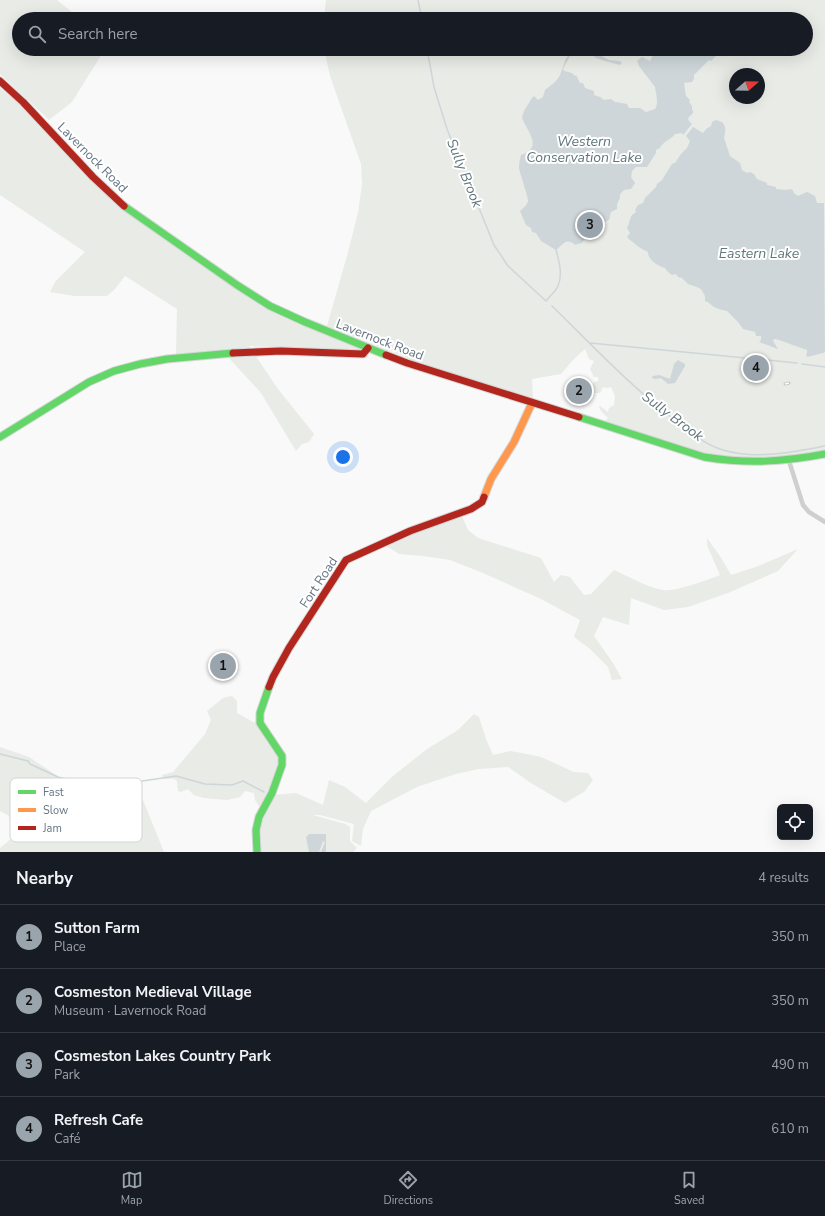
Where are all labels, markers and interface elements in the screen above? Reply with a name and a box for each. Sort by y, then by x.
search box [12,12,813,56]
icon: search [26,23,48,45]
text: Search here [58,24,138,44]
north arrow [729,68,765,104]
street label: Lavernock Road [53,119,131,197]
water label: Western Conservation Lake [526,132,642,167]
water label: Sully Brook [442,136,487,211]
pin: 3 [577,210,603,240]
water label: Eastern Lake [719,244,800,263]
street label: Lavernock Road [333,315,426,365]
pin: 4 [743,353,769,383]
pin: 2 [566,376,592,406]
water label: Sully Brook [638,387,708,446]
your location [333,447,353,467]
street label: Fort Road [296,554,342,611]
pin: 1 [210,651,236,681]
legend [10,778,142,842]
text: Fast [43,785,64,800]
text: Slow [43,803,68,818]
map controls [777,804,813,840]
button: locate [777,804,813,840]
text: Jam [42,821,62,836]
text: Nearby [16,867,73,890]
text: 4 results [758,869,809,887]
text: Sutton Farm [54,918,140,938]
text: 1 [25,928,33,946]
text: 350 m [771,928,809,946]
text: Place [54,938,86,956]
text: Cosmeston Medieval Village [54,982,252,1002]
text: 2 [25,992,33,1010]
text: 350 m [771,992,809,1010]
text: Museum · Lavernock Road [54,1002,206,1020]
text: Cosmeston Lakes Country Park [54,1046,271,1066]
text: 3 [25,1056,33,1074]
text: 490 m [771,1056,809,1074]
text: Park [54,1066,80,1084]
text: Refresh Cafe [54,1110,143,1130]
text: 4 [25,1120,33,1138]
text: 610 m [771,1120,809,1138]
text: Café [54,1130,81,1148]
tab: Map [121,1169,143,1208]
tab: Directions [384,1169,433,1208]
tab: Saved [674,1169,704,1208]

